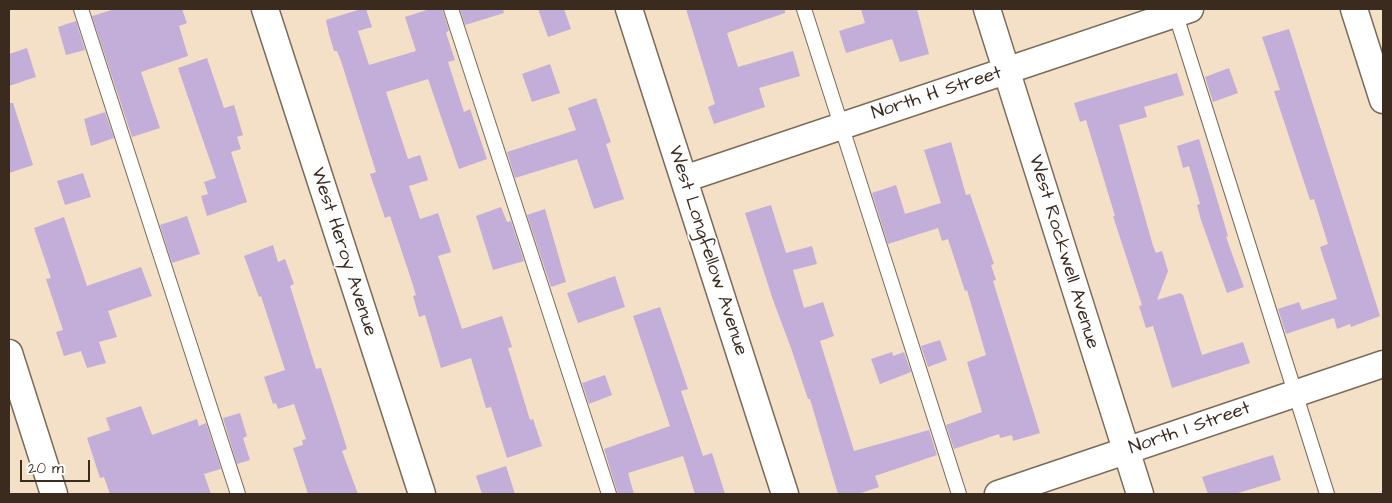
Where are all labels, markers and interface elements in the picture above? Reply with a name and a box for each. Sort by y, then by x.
street label: North H Street [869,62,1005,126]
street label: West Longfellow Avenue [662,143,752,359]
street label: West Rockwell Avenue [1023,152,1103,352]
street label: West Heroy Avenue [305,165,381,339]
street label: North I Street [1126,398,1254,460]
scale bar [22,450,92,482]
text: 20 m [28,458,64,479]

